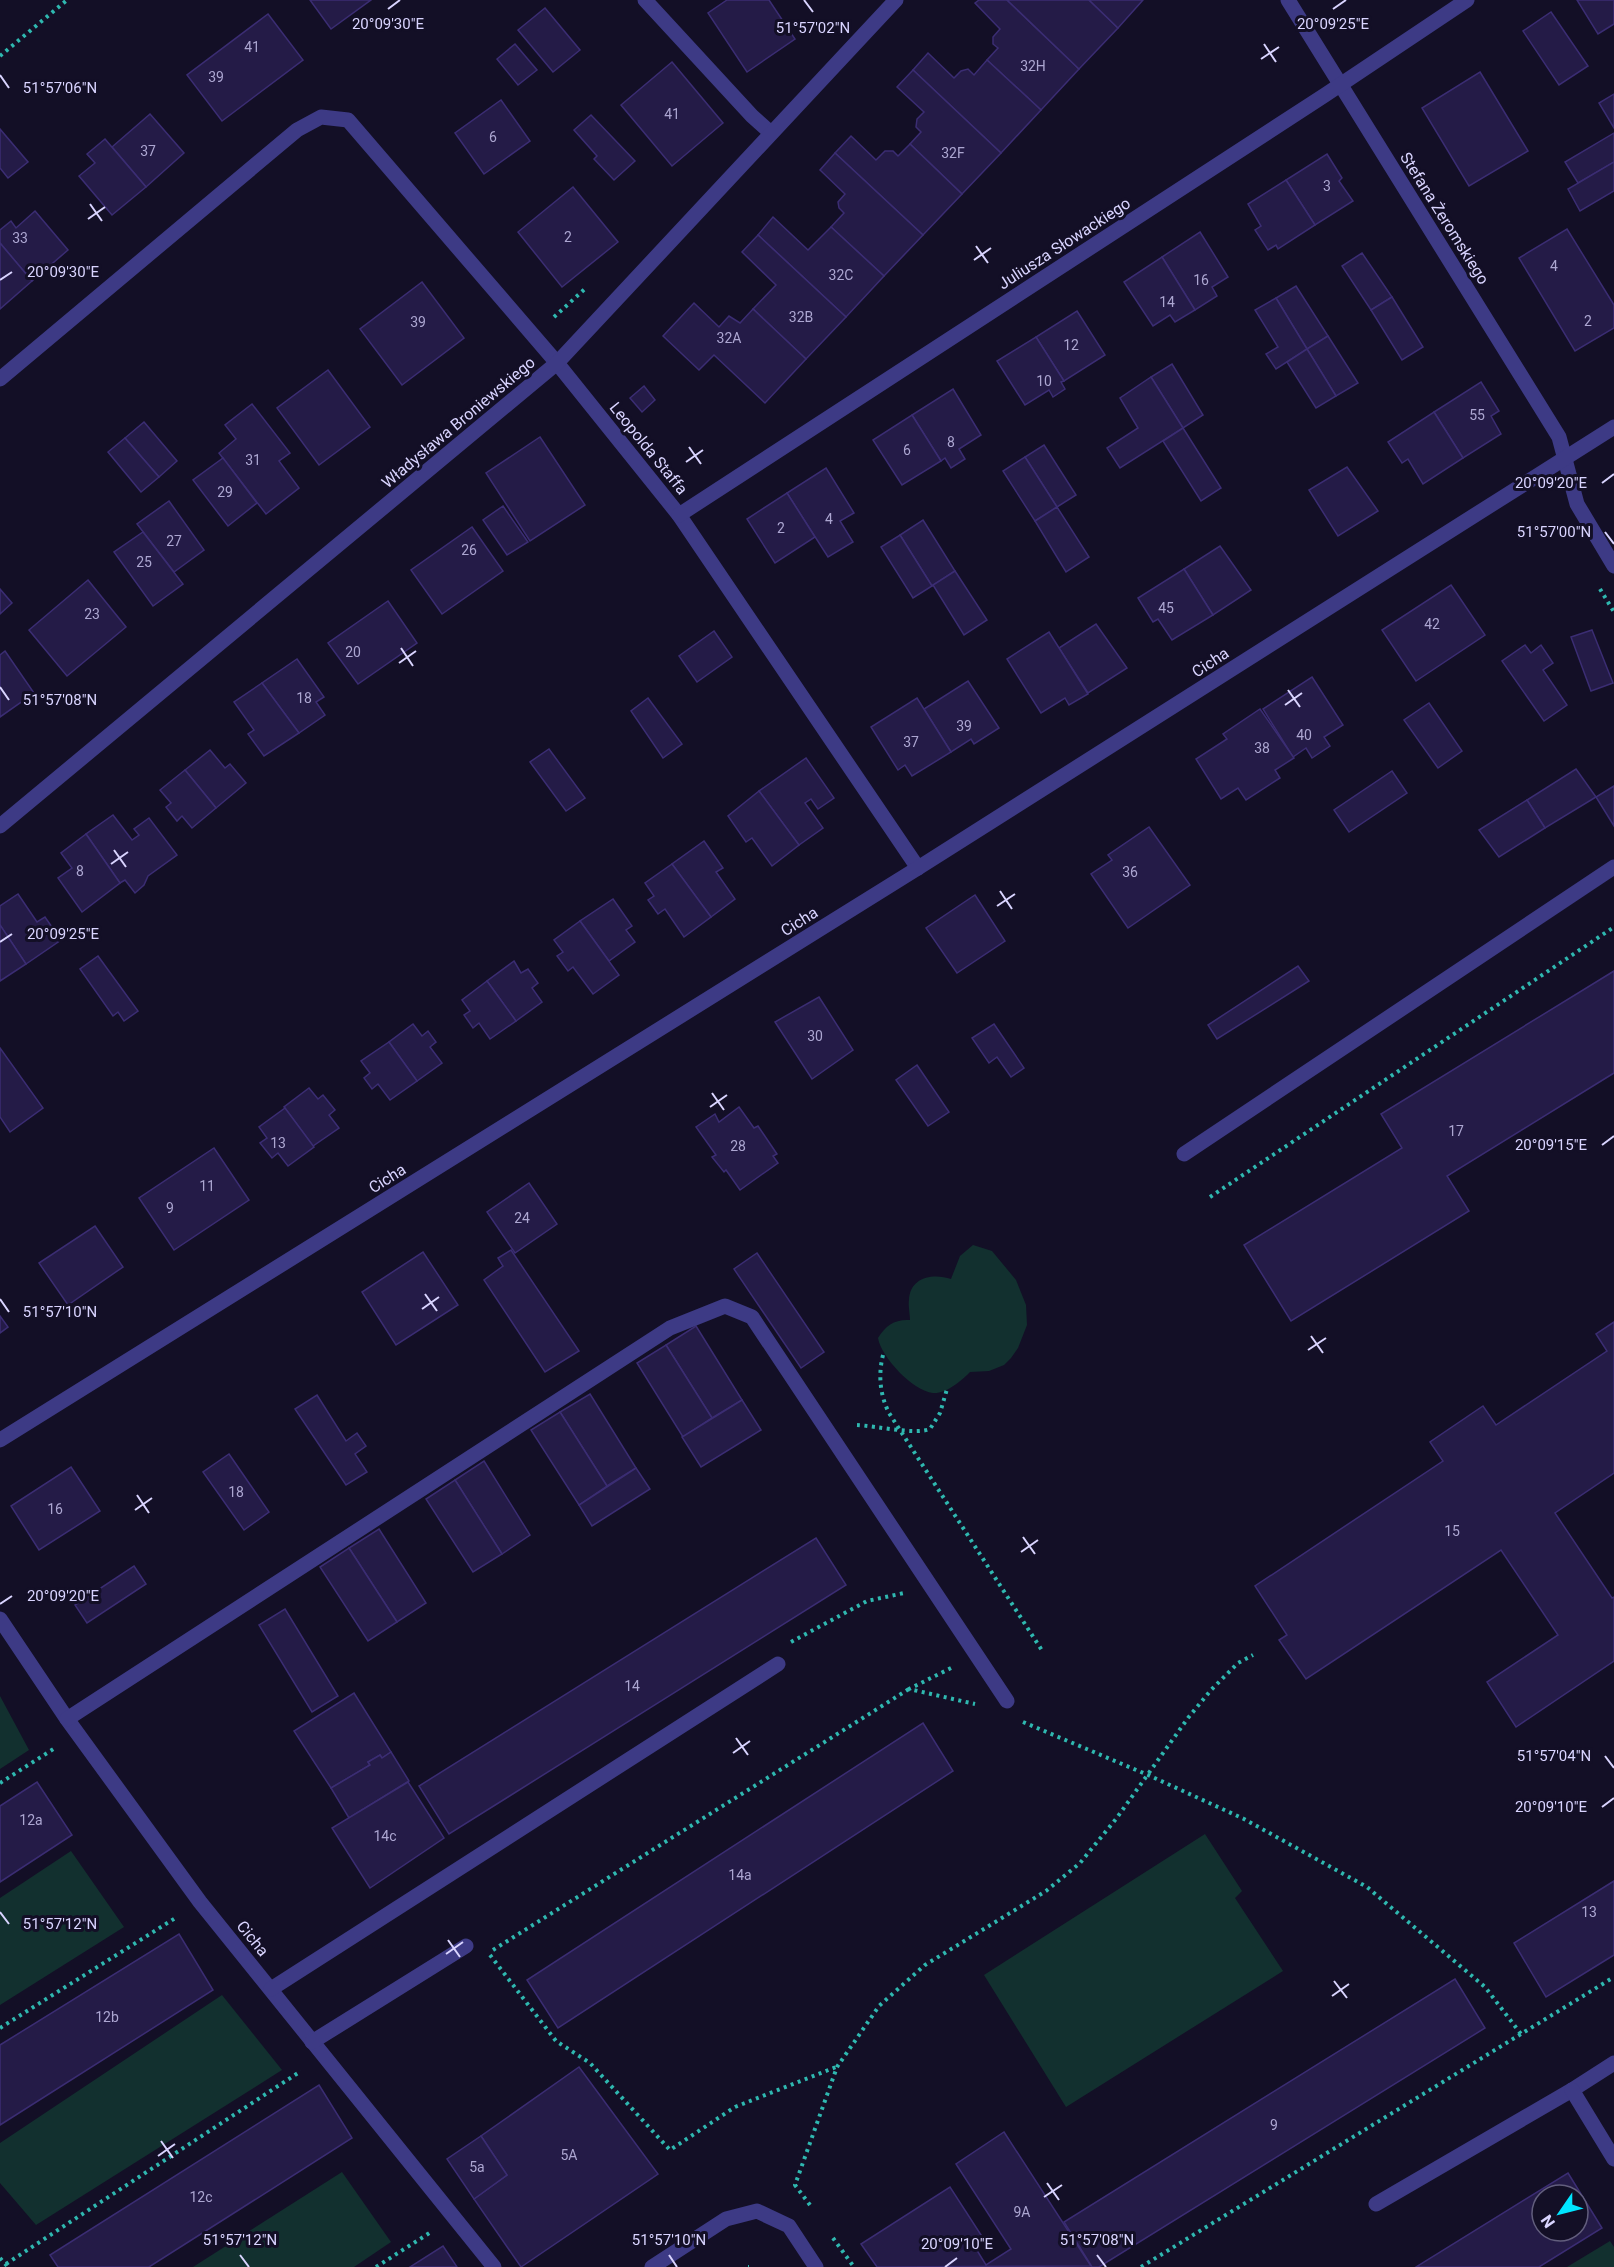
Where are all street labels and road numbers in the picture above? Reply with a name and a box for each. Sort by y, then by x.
street label: Stefana Żeromskiego [1396,149,1493,288]
street label: Juliusza Słowackiego [995,194,1134,293]
street label: Władysława Broniewskiego [378,353,539,492]
street label: Leopolda Staffa [606,398,692,498]
street label: Cicha [1188,644,1232,681]
street label: Cicha [777,903,821,940]
street label: Cicha [365,1160,409,1197]
street label: Cicha [233,1917,273,1960]

